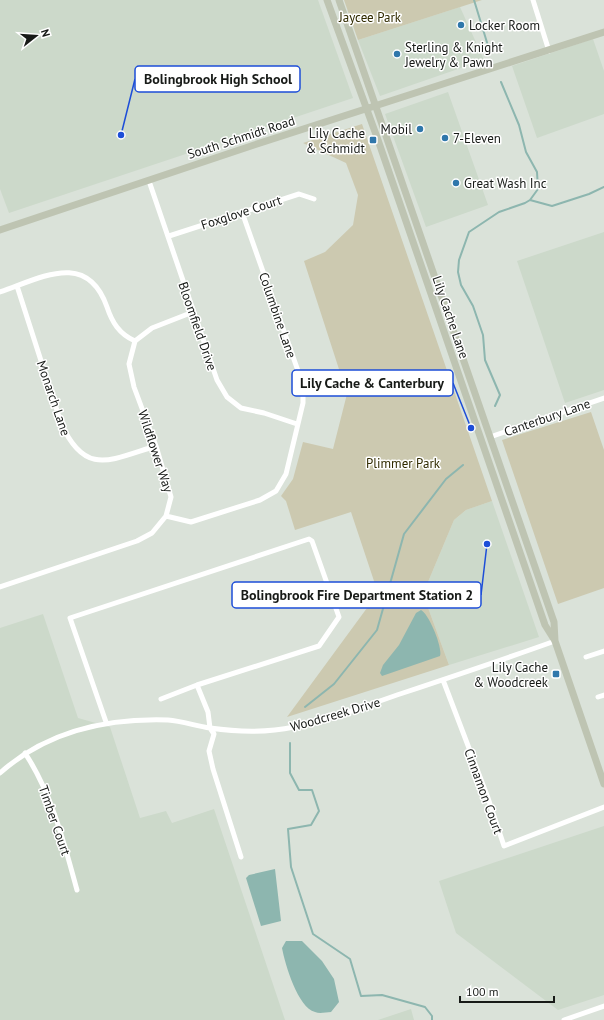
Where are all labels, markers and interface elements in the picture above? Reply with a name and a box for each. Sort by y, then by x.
park label: Jaycee Park [338,9,402,26]
north arrow [16,16,56,56]
place label: Locker Room [469,17,540,34]
marker: Locker Room [456,20,466,30]
text: N [38,28,53,39]
place label: Sterling & Knight Jewelry & Pawn [404,39,503,71]
marker: Sterling & Knight Jewelry & Pawn [392,49,402,59]
callout: Bolingbrook High School [135,66,300,92]
text: Bolingbrook High School [144,70,293,88]
street label: South Schmidt Road [185,112,297,163]
place label: Mobil [380,121,412,138]
marker: Mobil [415,124,425,134]
place label: Lily Cache & Schmidt [306,125,366,157]
place label: 7-Eleven [453,130,501,147]
marker: 7-Eleven [440,133,450,143]
marker: Lily Cache & Schmidt [368,135,378,145]
place label: Great Wash Inc [464,175,547,192]
marker: Great Wash Inc [451,178,461,188]
street label: Foxglove Court [199,191,284,233]
street label: Columbine Lane [255,270,300,360]
street label: Lily Cache Lane [428,274,473,361]
street label: Bloomfield Drive [174,279,221,373]
street label: Monarch Lane [33,358,74,438]
callout: Lily Cache & Canterbury [292,370,453,396]
text: Lily Cache & Canterbury [300,374,444,392]
street label: Canterbury Lane [502,395,593,440]
street label: Wildflower Way [134,408,177,495]
park label: Plimmer Park [366,455,441,472]
callout: Bolingbrook Fire Department Station 2 [232,582,481,608]
text: Bolingbrook Fire Department Station 2 [241,586,473,604]
place label: Lily Cache & Woodcreek [473,659,549,691]
marker: Lily Cache & Woodcreek [551,669,561,679]
street label: Woodcreek Drive [288,694,382,735]
street label: Cinnamon Court [460,746,507,837]
street label: Timber Court [35,783,75,858]
scale bar [460,978,554,1004]
text: 100 m [466,984,499,999]

